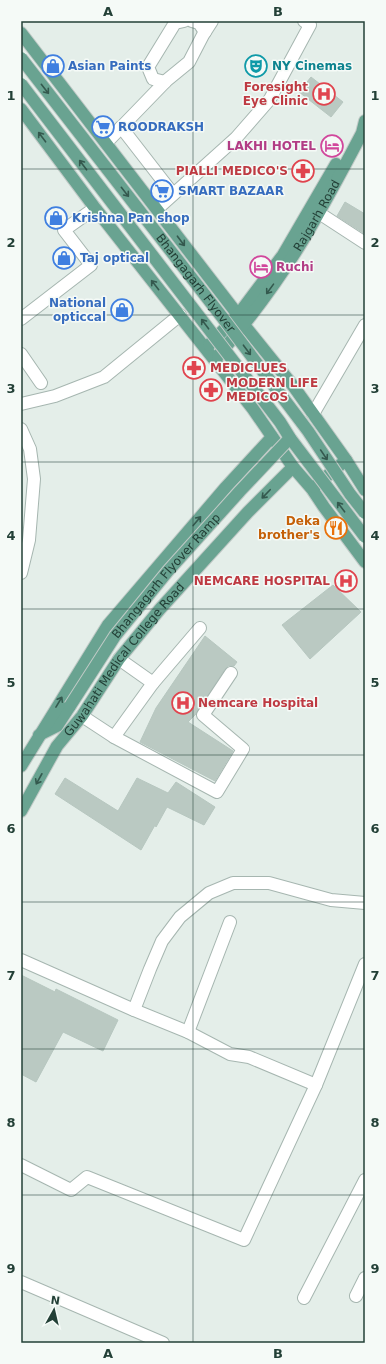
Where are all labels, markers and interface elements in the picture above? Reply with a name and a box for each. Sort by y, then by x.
text: A [103,4,113,19]
text: B [273,4,283,19]
shop icon: Asian Paints [40,53,66,79]
theatre icon: NY Cinemas [243,53,269,79]
place label: Asian Paints [68,59,151,73]
place label: NY Cinemas [272,59,352,73]
place label: Foresight Eye Clinic [243,80,308,108]
hospital icon: Foresight Eye Clinic [311,81,337,107]
one-way arrow [41,83,49,94]
text: 1 [6,88,16,103]
text: 1 [370,88,380,103]
supermarket icon: ROODRAKSH [90,114,116,140]
place label: ROODRAKSH [118,120,204,134]
one-way arrow [38,132,46,143]
hotel icon: LAKHI HOTEL [319,133,345,159]
place label: LAKHI HOTEL [227,139,316,153]
pharmacy icon: PIALLI MEDICO'S [290,158,316,184]
one-way arrow [79,160,88,171]
place label: PIALLI MEDICO'S [176,164,288,178]
street label: Rajgarh Road [291,177,343,254]
supermarket icon: SMART BAZAAR [149,178,175,204]
place label: SMART BAZAAR [178,184,284,198]
one-way arrow [120,186,129,197]
shop icon: Krishna Pan shop [43,205,69,231]
place label: Krishna Pan shop [72,211,190,225]
street label: Bhangagarh Flyover [153,231,238,335]
text: 2 [6,235,16,250]
text: 2 [370,235,380,250]
one-way arrow [177,236,186,247]
shop icon: Taj optical [51,245,77,271]
place label: Taj optical [80,251,149,265]
hotel icon: Ruchi [248,254,274,280]
place label: Ruchi [276,260,314,274]
one-way arrow [151,279,160,290]
one-way arrow [266,283,274,294]
place label: National opticcal [49,296,106,324]
shop icon: National opticcal [109,297,135,323]
one-way arrow [201,318,209,329]
one-way arrow [242,344,251,355]
pharmacy icon: MEDICLUES [181,355,207,381]
place label: MEDICLUES [210,361,287,375]
place label: MODERN LIFE MEDICOS [226,376,318,404]
pharmacy icon: MODERN LIFE MEDICOS [198,377,224,403]
text: 3 [6,381,16,396]
text: 3 [370,381,380,396]
one-way arrow [320,449,328,460]
one-way arrow [261,489,270,499]
one-way arrow [337,501,345,512]
street label: Bhangagarh Flyover Ramp [109,511,223,641]
place label: Deka brother's [258,514,320,542]
one-way arrow [192,515,201,526]
restaurant icon: Deka brother's [323,515,349,541]
text: 4 [6,528,16,543]
text: 4 [370,528,380,543]
hospital icon: NEMCARE HOSPITAL [333,568,359,594]
place label: NEMCARE HOSPITAL [194,574,330,588]
street label: Guwahati Medical College Road [61,580,187,739]
text: 5 [6,675,16,690]
text: 5 [370,675,380,690]
hospital icon: Nemcare Hospital [170,690,196,716]
one-way arrow [56,696,64,708]
place label: Nemcare Hospital [198,696,318,710]
one-way arrow [35,772,42,784]
text: 6 [6,821,16,836]
text: 6 [370,821,380,836]
text: 7 [6,968,16,983]
text: 7 [370,968,380,983]
text: 8 [6,1115,16,1130]
text: 8 [370,1115,380,1130]
text: 9 [6,1261,16,1276]
text: 9 [370,1261,380,1276]
north arrow [34,1290,74,1330]
text: N [50,1294,61,1308]
text: A [103,1346,113,1361]
text: B [273,1346,283,1361]

